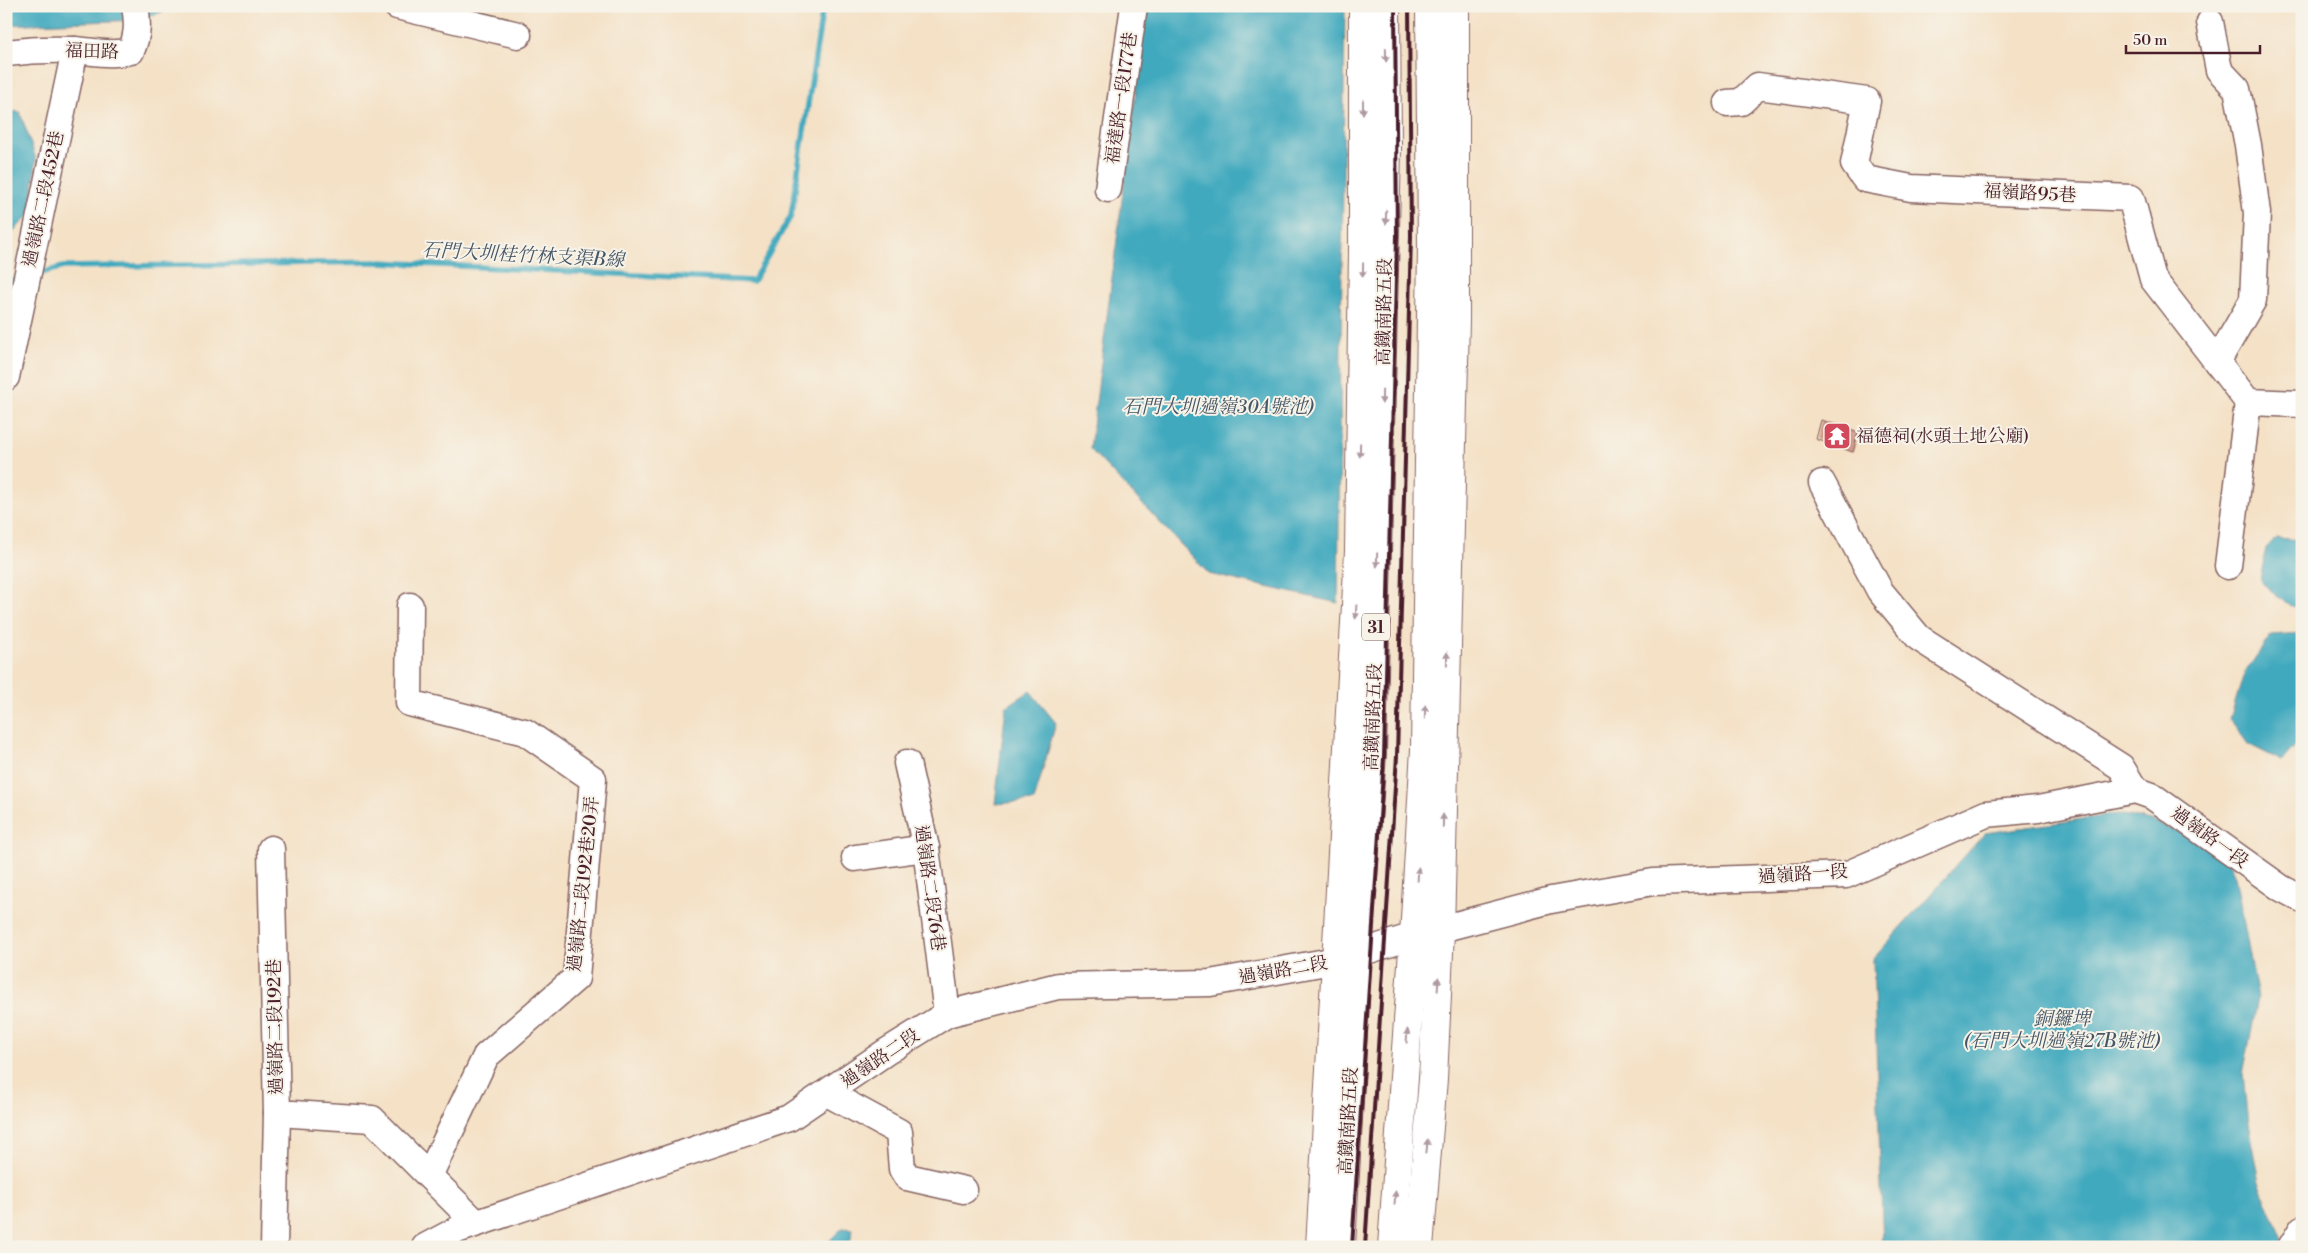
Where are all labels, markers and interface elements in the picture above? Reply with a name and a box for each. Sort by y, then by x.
scale bar [2126,22,2259,54]
street label: 福達路一段177巷 [1101,31,1142,166]
text: 50 m [2133,31,2167,50]
street label: 福田路 [65,39,119,64]
one-way arrow [1383,47,1391,63]
one-way arrow [1359,100,1367,116]
street label: 過嶺路二段452巷 [18,129,69,269]
street label: 福嶺路95巷 [1983,180,2077,207]
one-way arrow [1382,210,1390,226]
water label: 石門大圳桂竹林支渠B線 [421,238,627,272]
street label: 高鐵南路五段 [1372,258,1397,366]
one-way arrow [1359,262,1367,278]
one-way arrow [1377,390,1385,406]
water label: 石門大圳過嶺30A號池) [1123,395,1315,419]
temple icon: 福德祠(水頭土地公廟) [1822,421,1852,451]
place label: 福德祠(水頭土地公廟) [1856,425,2029,448]
one-way arrow [1356,442,1364,458]
one-way arrow [1373,552,1381,568]
one-way arrow [1351,605,1359,621]
road number: 31 [1362,614,1390,640]
one-way arrow [1443,651,1451,667]
street label: 高鐵南路五段 [1360,663,1387,771]
one-way arrow [1421,703,1429,719]
street label: 過嶺路二段192巷20弄 [563,795,604,973]
street label: 過嶺路一段 [2167,802,2253,873]
one-way arrow [1439,813,1447,829]
street label: 過嶺路二段76巷 [909,823,950,953]
street label: 過嶺路一段 [1757,860,1849,889]
one-way arrow [1414,866,1422,882]
street label: 過嶺路二段 [1237,951,1329,990]
street label: 過嶺路二段192巷 [263,959,288,1095]
one-way arrow [1434,975,1442,991]
water label: 銅鑼埤 (石門大圳過嶺27B號池) [1964,1007,2161,1053]
street label: 過嶺路二段 [837,1024,924,1093]
one-way arrow [1403,1028,1411,1044]
street label: 高鐵南路五段 [1334,1066,1363,1176]
one-way arrow [1424,1138,1432,1154]
one-way arrow [1392,1190,1400,1206]

